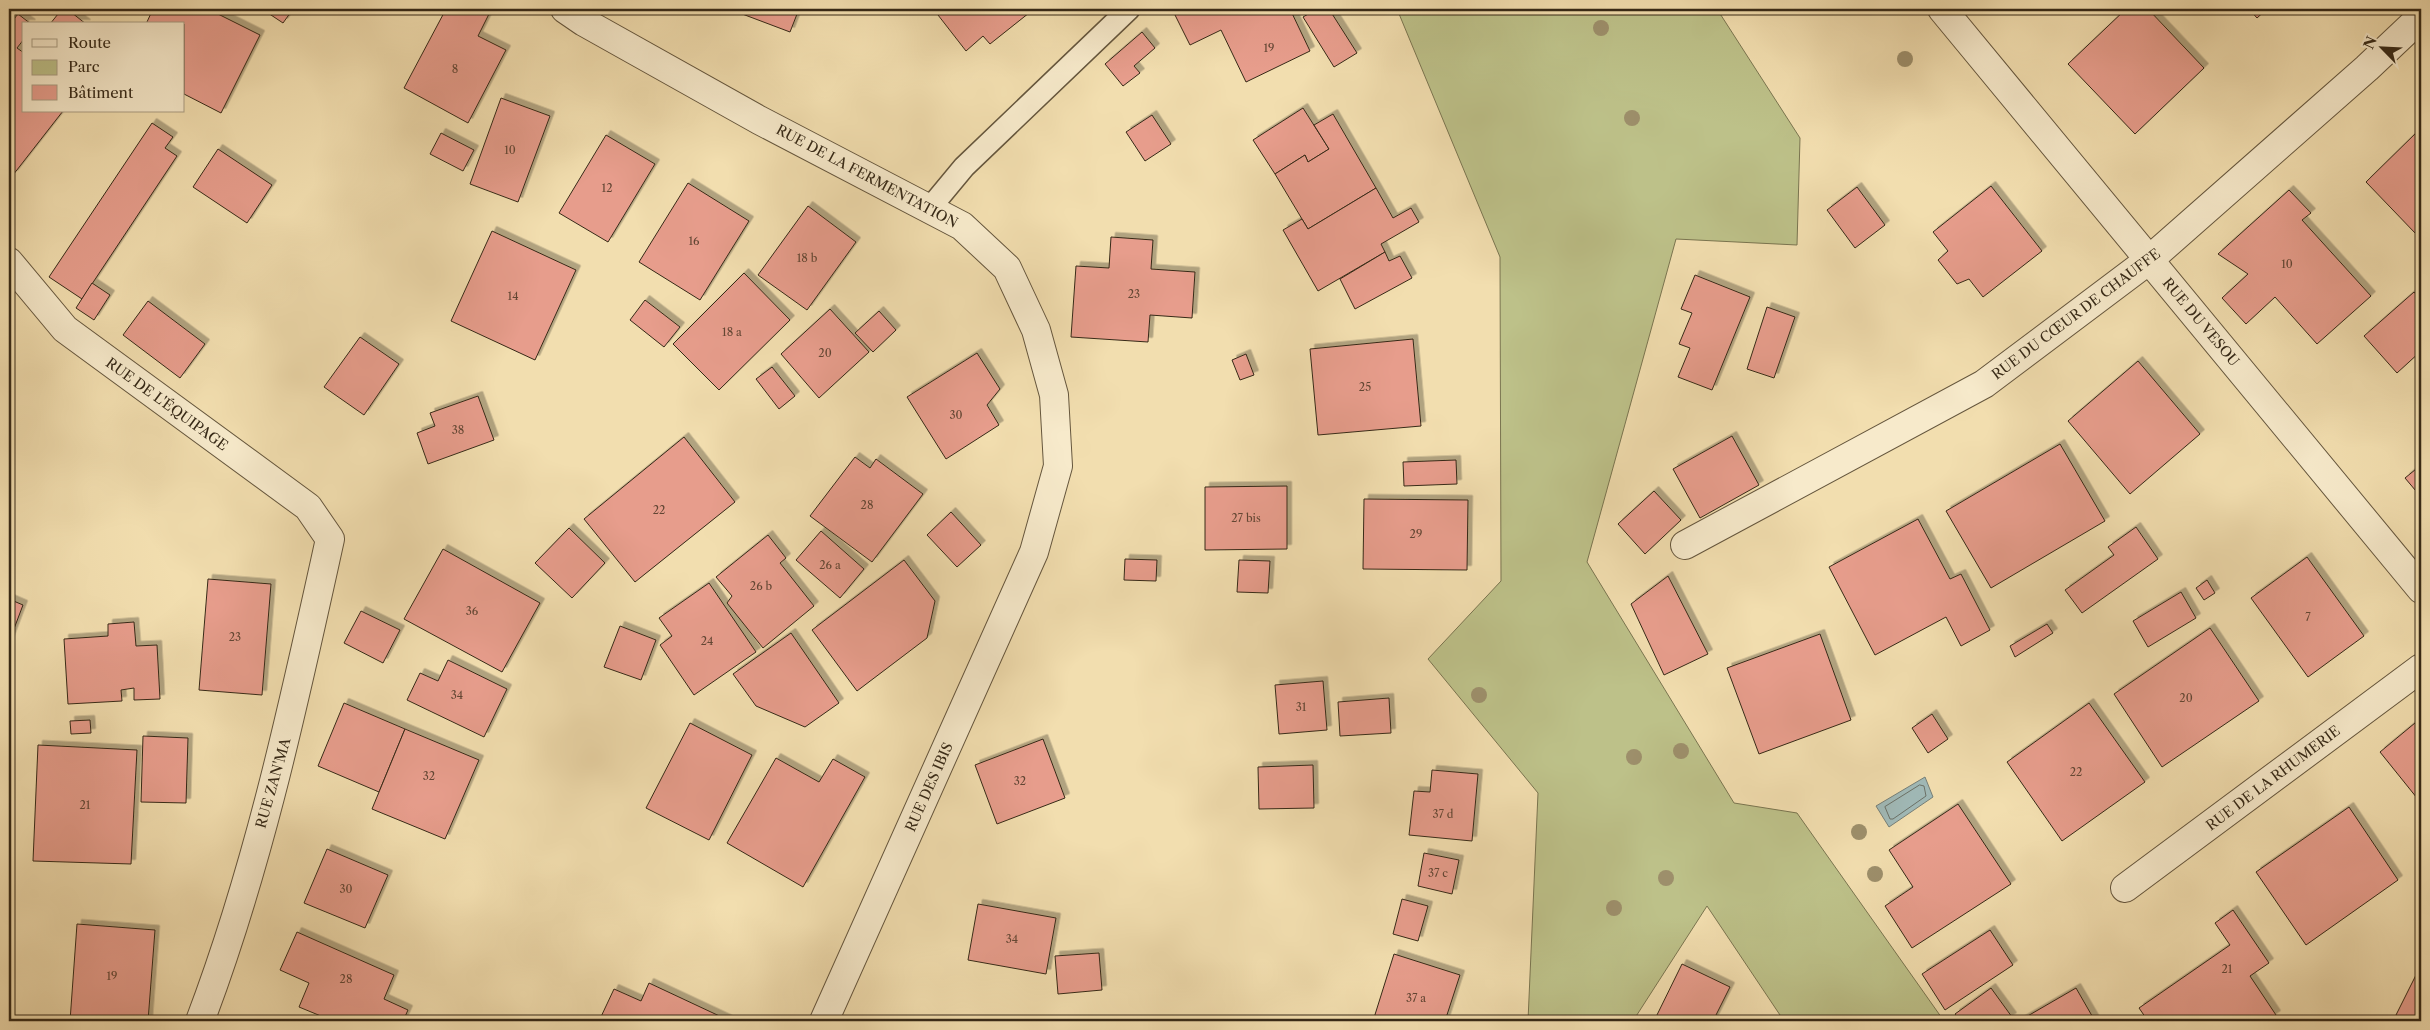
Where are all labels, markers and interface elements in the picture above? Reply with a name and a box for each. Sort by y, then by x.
legend [22,22,185,112]
north arrow [2358,22,2408,72]
text: Route [68,33,111,52]
text: N [2359,33,2381,52]
house number: 19 [1263,41,1275,55]
text: Parc [68,57,100,76]
house number: 8 [452,62,458,76]
text: Bâtiment [68,83,134,102]
street label: RUE DE LA FERMENTATION [773,120,961,232]
house number: 10 [504,143,516,157]
house number: 12 [602,181,612,195]
house number: 16 [688,234,700,248]
street label: RUE DU CŒUR DE CHAUFFE [1988,245,2164,383]
house number: 18 b [797,251,818,265]
house number: 10 [2281,257,2293,271]
street label: RUE DU VESOU [2159,274,2243,370]
house number: 23 [1128,287,1140,301]
house number: 14 [508,289,518,303]
house number: 18 a [722,325,742,339]
house number: 20 [818,346,832,360]
street label: RUE DE L'ÉQUIPAGE [102,354,232,454]
house number: 25 [1359,380,1371,394]
house number: 30 [949,408,963,422]
house number: 38 [452,423,464,437]
house number: 28 [861,498,873,512]
house number: 22 [653,503,665,517]
house number: 27 bis [1231,511,1261,525]
house number: 29 [1410,527,1422,541]
house number: 26 a [819,558,841,572]
house number: 26 b [750,579,773,593]
house number: 36 [466,604,479,618]
house number: 7 [2305,610,2311,624]
house number: 23 [229,630,241,644]
house number: 24 [701,634,713,648]
house number: 34 [451,688,463,702]
house number: 20 [2179,691,2193,705]
house number: 31 [1296,700,1307,714]
street label: RUE DE LA RHUMERIE [2202,722,2344,834]
street label: RUE ZAN'MA [252,735,295,830]
street label: RUE DES IBIS [901,740,957,834]
house number: 22 [2070,765,2082,779]
house number: 32 [423,769,435,783]
house number: 32 [1014,774,1026,788]
house number: 21 [80,798,91,812]
house number: 37 d [1432,807,1454,821]
house number: 37 c [1428,866,1448,880]
house number: 30 [339,882,353,896]
house number: 34 [1006,932,1018,946]
house number: 21 [2222,962,2233,976]
house number: 19 [106,969,118,983]
house number: 28 [340,972,352,986]
house number: 37 a [1406,991,1426,1005]

